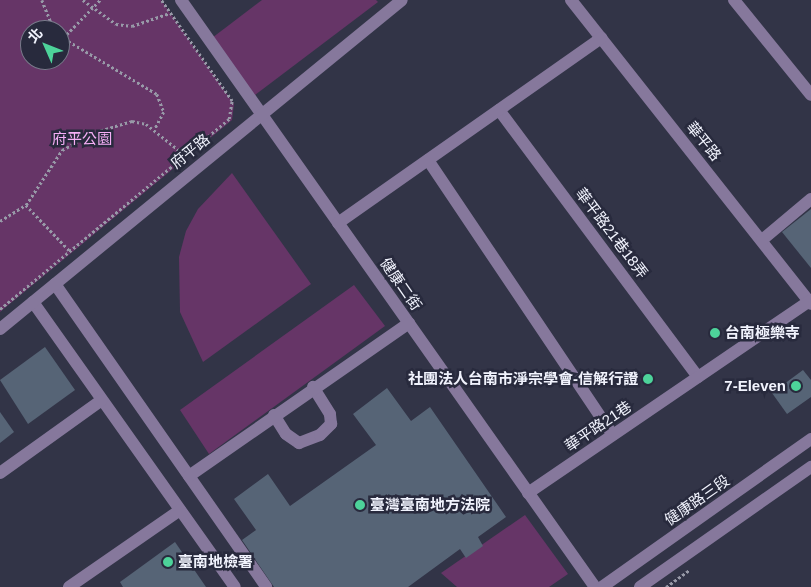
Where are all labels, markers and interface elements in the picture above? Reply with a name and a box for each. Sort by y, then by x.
north arrow [20,20,70,70]
text: 北 [24,25,46,46]
street label: 華平路 [683,118,725,164]
park label: 府平公園 [52,130,112,148]
street label: 府平路 [167,130,213,172]
street label: 華平路21巷18弄 [572,184,652,282]
street label: 健康二街 [376,254,426,314]
place label: 台南極樂寺 [725,324,800,342]
marker: 台南極樂寺 [709,327,721,339]
place label: 社團法人台南市淨宗學會-信解行證 [408,370,638,388]
marker: 社團法人台南市淨宗學會-信解行證 [642,373,654,385]
place label: 7-Eleven [724,377,786,395]
marker: 7-Eleven [790,380,802,392]
street label: 華平路21巷 [561,397,635,455]
street label: 健康路三段 [661,471,733,529]
place label: 臺灣臺南地方法院 [370,496,490,514]
marker: 臺灣臺南地方法院 [354,499,366,511]
place label: 臺南地檢署 [178,553,253,571]
marker: 臺南地檢署 [162,556,174,568]

